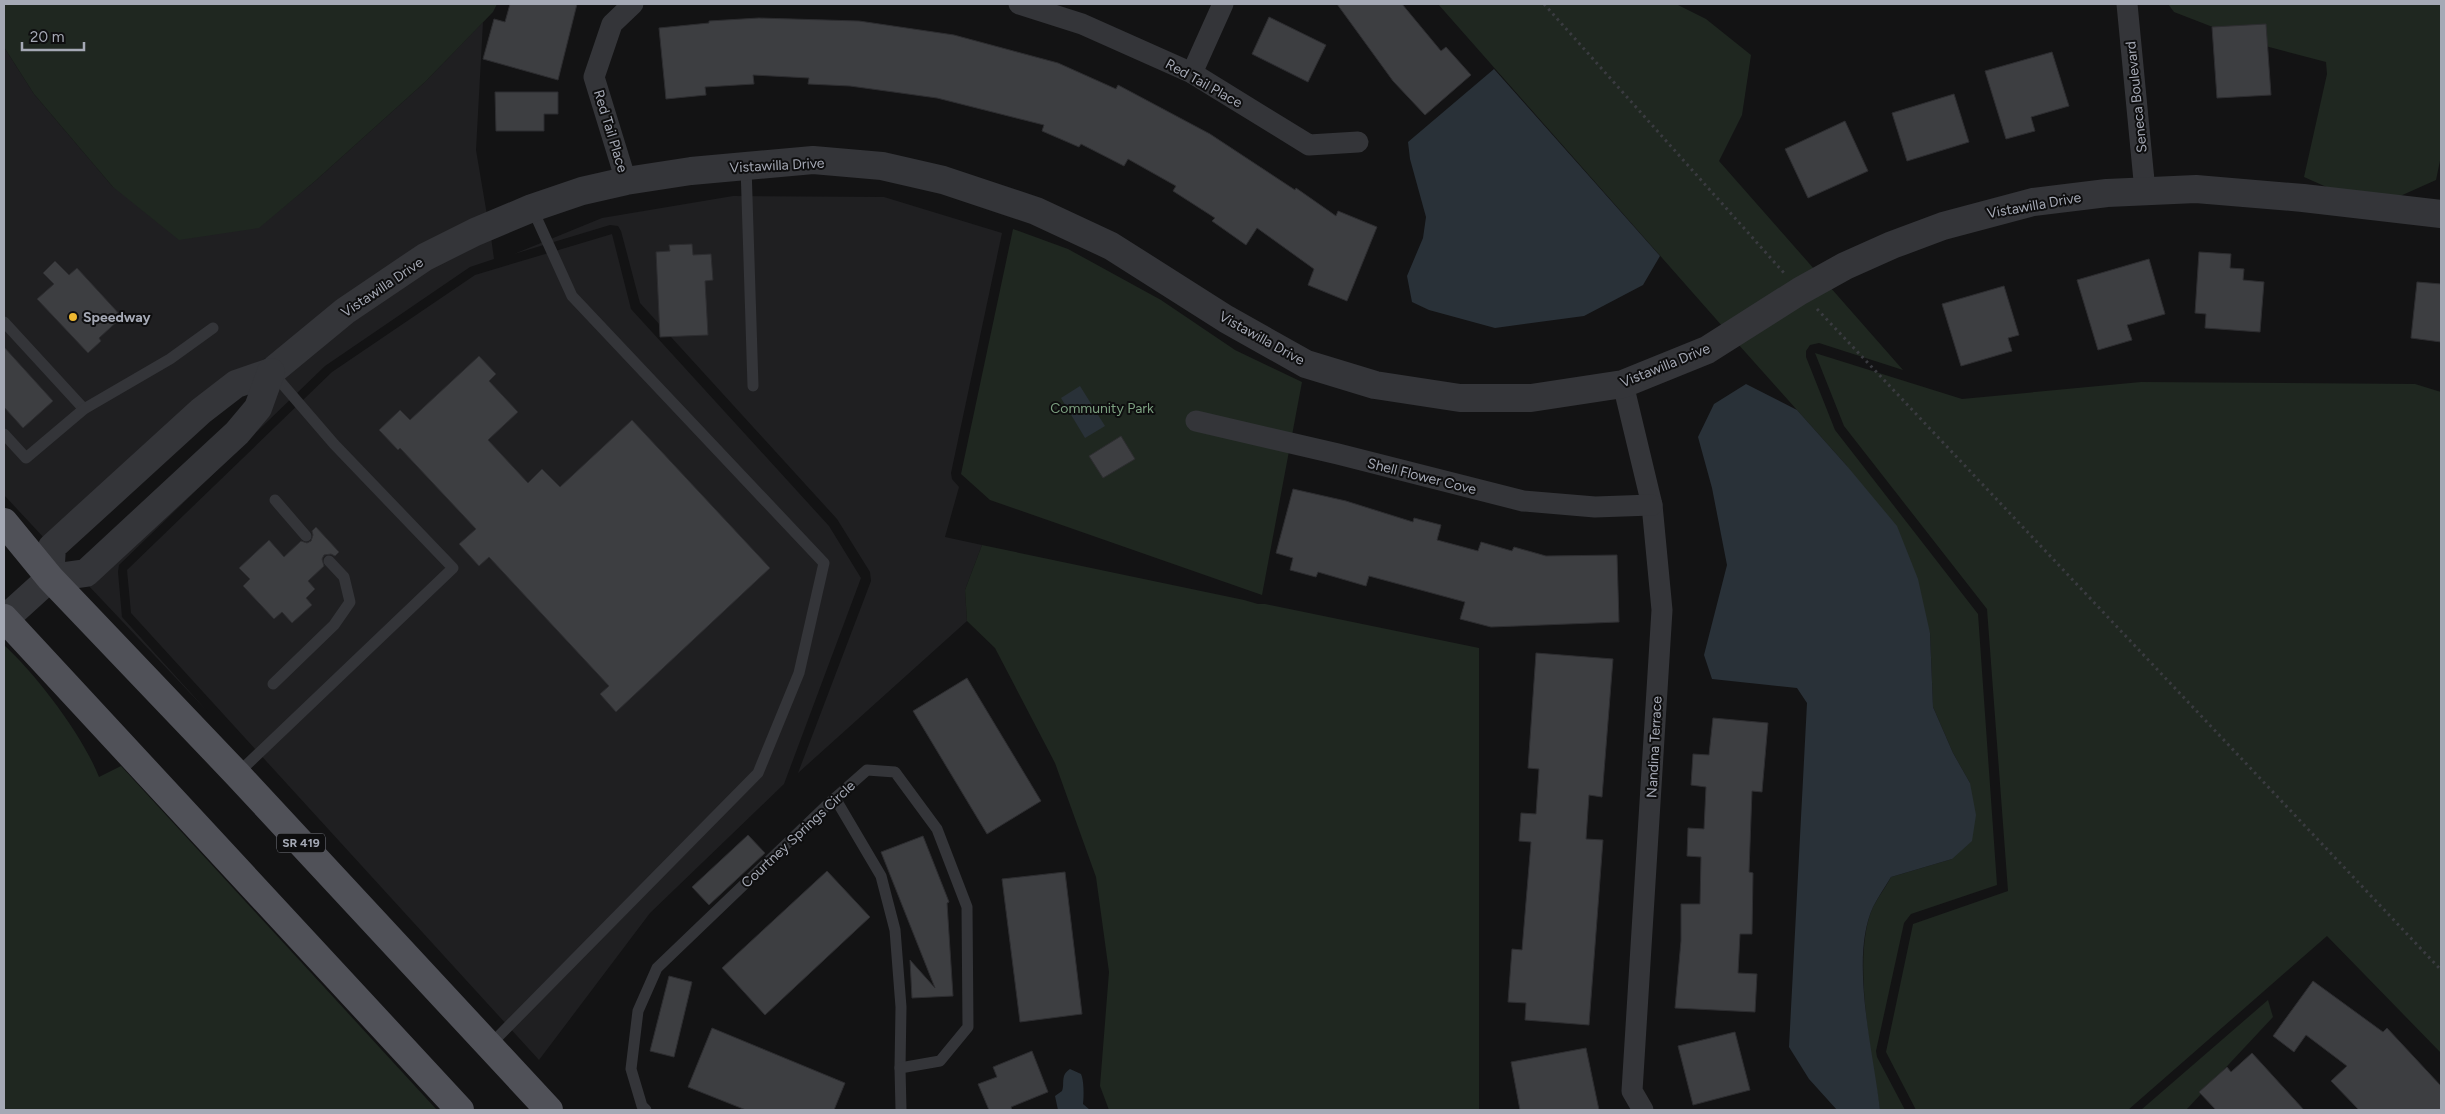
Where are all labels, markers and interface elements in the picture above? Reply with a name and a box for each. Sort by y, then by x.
scale bar [22,20,85,52]
text: 20 m [30,28,64,46]
street label: Seneca Boulevard [2122,40,2151,154]
street label: Red Tail Place [1162,55,1246,112]
street label: Red Tail Place [590,88,631,175]
street label: Vistawilla Drive [729,155,825,176]
street label: Vistawilla Drive [1986,189,2083,222]
street label: Vistawilla Drive [338,254,427,321]
street label: Vistawilla Drive [1216,308,1308,369]
place label: Speedway [83,309,151,326]
marker: Speedway [67,311,79,323]
street label: Vistawilla Drive [1618,340,1713,391]
park label: Community Park [1050,400,1154,417]
street label: Shell Flower Cove [1366,455,1478,498]
street label: Nandina Terrace [1643,695,1666,798]
street label: Courtney Springs Circle [738,777,859,892]
road number: SR 419 [277,834,325,852]

